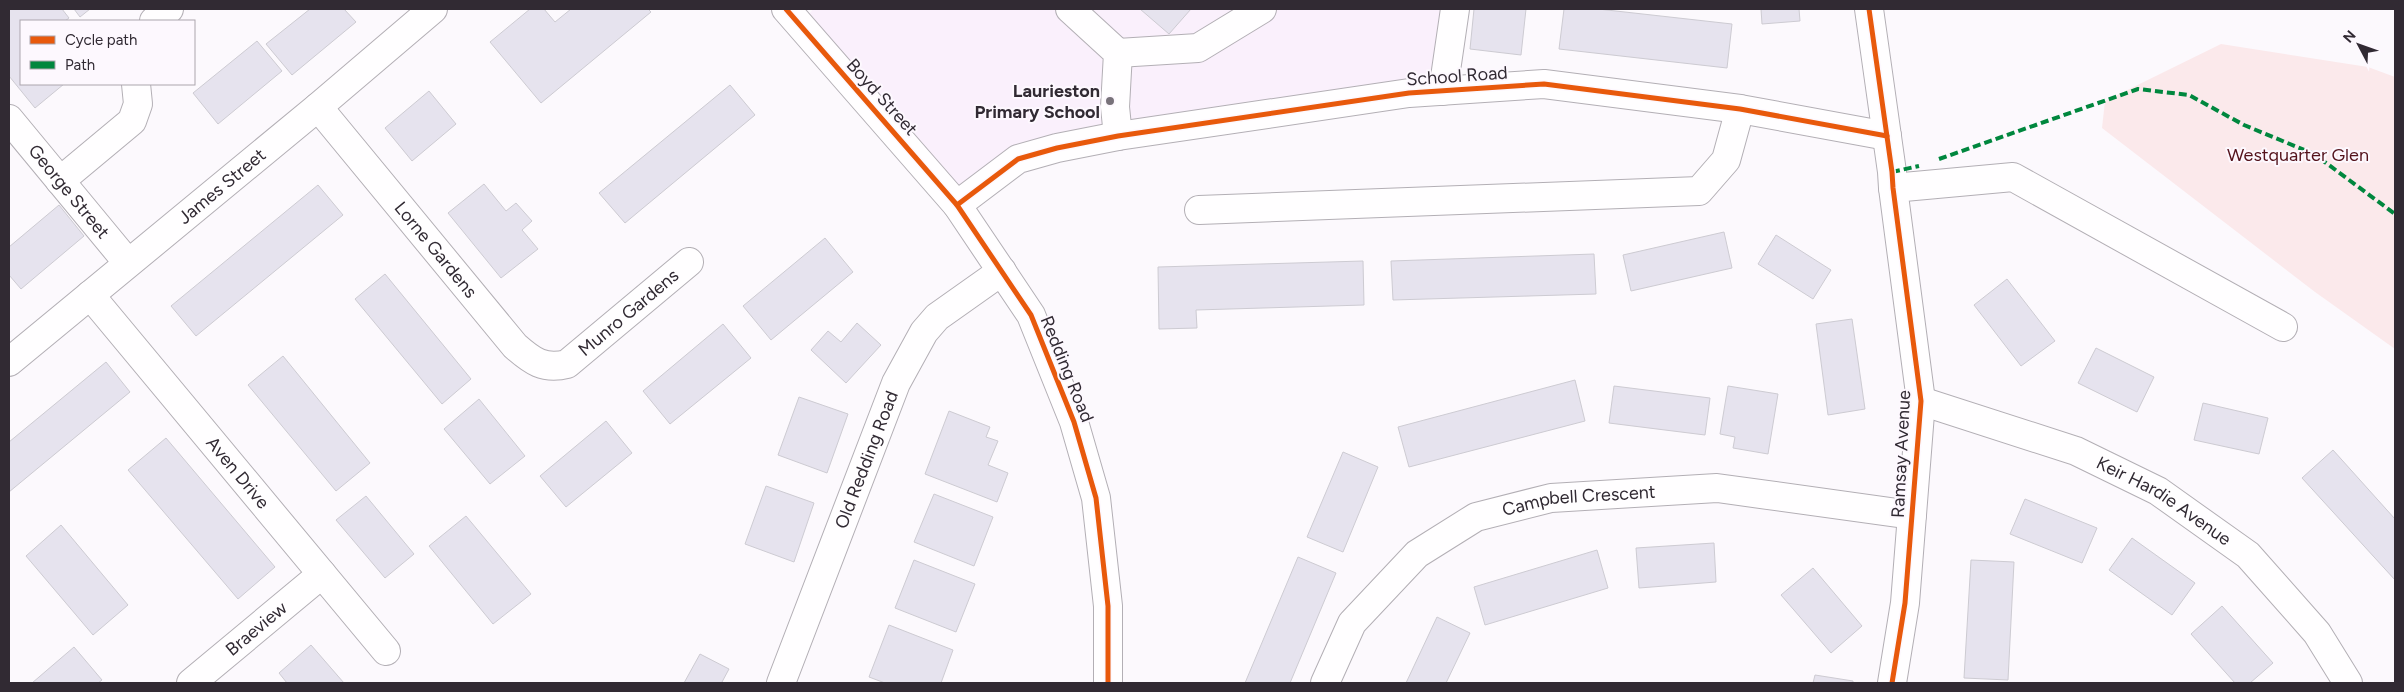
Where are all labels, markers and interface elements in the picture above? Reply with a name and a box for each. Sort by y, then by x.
legend [20,20,195,85]
north arrow [2334,20,2384,70]
text: N [2340,27,2360,46]
text: Cycle path [65,31,137,49]
street label: Boyd Street [842,54,922,140]
text: Path [65,56,95,74]
street label: School Road [1406,61,1508,91]
place label: Laurieston Primary School [975,80,1100,123]
marker: Laurieston Primary School [1104,95,1116,107]
street label: George Street [24,140,114,243]
street label: James Street [174,144,270,229]
park label: Westquarter Glen [2227,144,2369,166]
street label: Lorne Gardens [390,197,482,302]
street label: Munro Gardens [574,264,683,361]
street label: Redding Road [1036,313,1098,425]
street label: Old Redding Road [830,388,903,532]
street label: Ramsay Avenue [1887,389,1915,518]
street label: Aven Drive [201,432,274,513]
street label: Keir Hardie Avenue [2093,452,2235,550]
street label: Campbell Crescent [1500,481,1656,521]
street label: Braeview [221,597,291,660]

